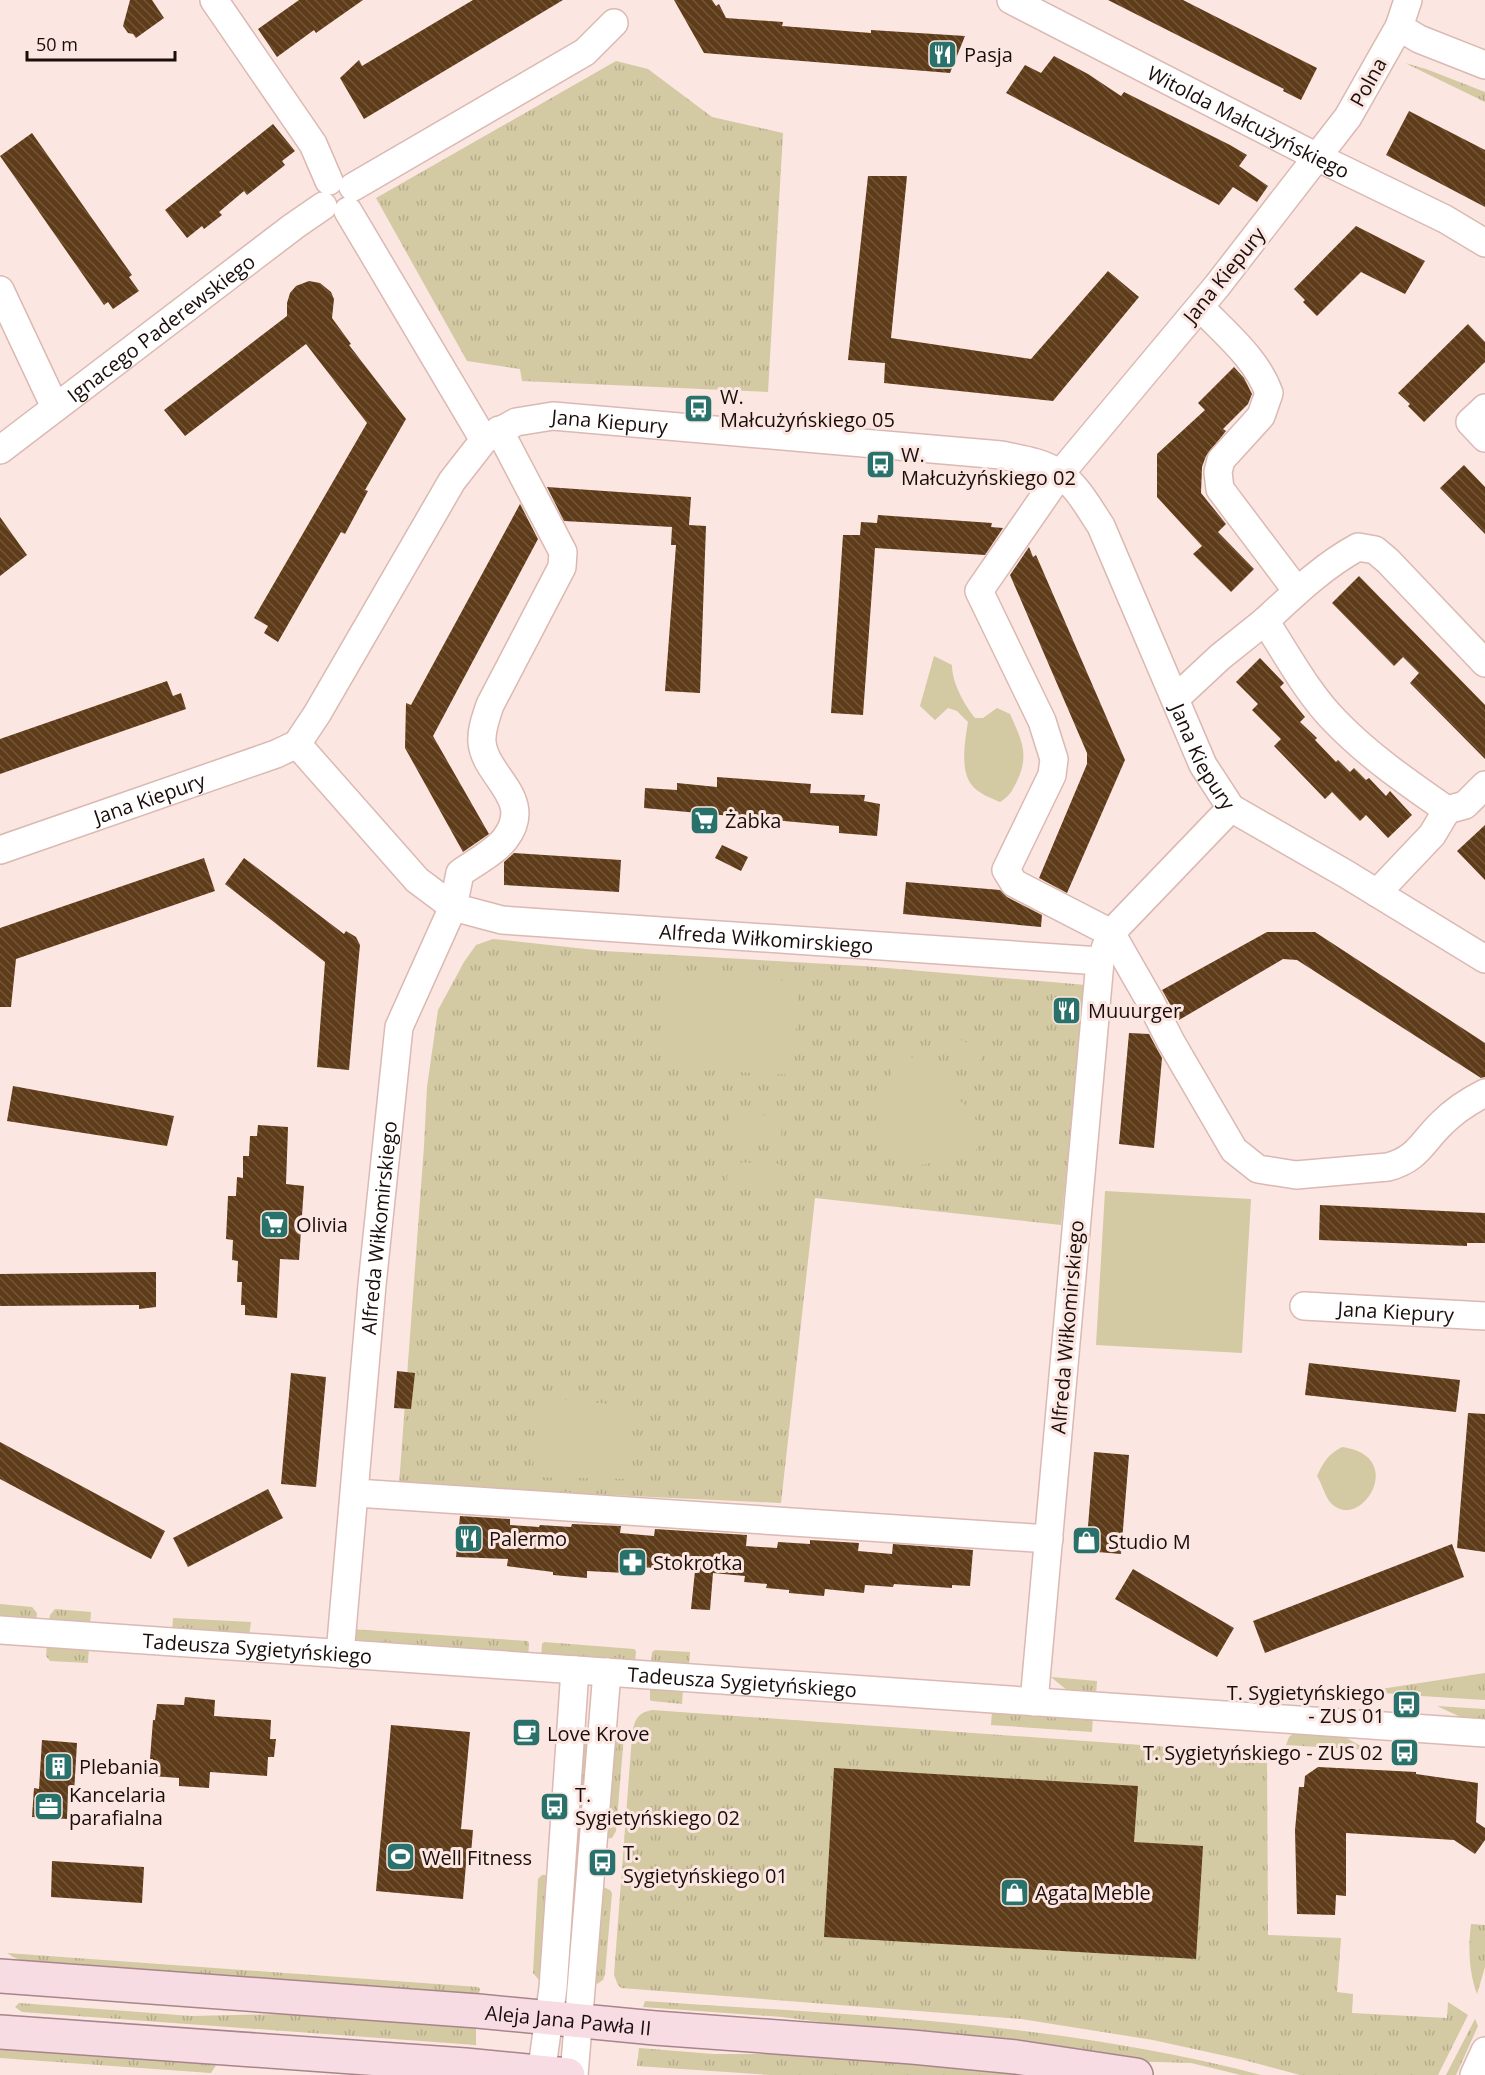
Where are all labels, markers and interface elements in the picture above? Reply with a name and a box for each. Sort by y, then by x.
scale bar [27,24,176,62]
text: 50 m [36,32,78,56]
restaurant icon: Pasja [927,38,959,70]
place label: Pasja [964,41,1013,68]
street label: Polna [1343,52,1393,112]
street label: Witolda Małcużyńskiego [1143,59,1354,184]
street label: Jana Kiepury [1176,221,1272,330]
street label: Ignacego Paderewskiego [61,247,260,408]
place label: W. Małcużyńskiego 05 [720,383,895,433]
bus stop icon: W. Małcużyńskiego 05 [683,392,715,424]
street label: Jana Kiepury [549,402,670,440]
place label: W. Małcużyńskiego 02 [901,441,1076,491]
bus stop icon: W. Małcużyńskiego 02 [864,449,896,481]
street label: Jana Kiepury [1164,697,1242,816]
street label: Jana Kiepury [88,766,210,831]
supermarket icon: Żabka [688,804,720,836]
place label: Żabka [725,807,781,834]
street label: Alfreda Wiłkomirskiego [658,917,874,959]
restaurant icon: Muuurger [1051,994,1083,1026]
place label: Muuurger [1088,997,1181,1024]
street label: Alfreda Wiłkomirskiego [354,1120,403,1336]
supermarket icon: Olivia [259,1208,291,1240]
place label: Olivia [296,1211,348,1238]
street label: Alfreda Wiłkomirskiego [1044,1219,1090,1435]
street label: Jana Kiepury [1335,1294,1456,1328]
restaurant icon: Palermo [452,1522,484,1554]
place label: Palermo [489,1525,567,1552]
shop icon: Studio M [1071,1525,1103,1557]
place label: Studio M [1108,1528,1191,1555]
pharmacy icon: Stokrotka [616,1546,648,1578]
place label: Stokrotka [653,1549,743,1576]
street label: Tadeusza Sygietyńskiego [142,1626,373,1669]
street label: Tadeusza Sygietyńskiego [627,1660,858,1703]
place label: T. Sygietyńskiego - ZUS 01 [1227,1679,1385,1729]
bus stop icon: T. Sygietyńskiego - ZUS 01 [1390,1688,1422,1720]
cafe icon: Love Krove [510,1717,542,1749]
place label: Love Krove [547,1720,650,1747]
bus stop icon: T. Sygietyńskiego - ZUS 02 [1388,1736,1420,1768]
place label: T. Sygietyńskiego - ZUS 02 [1143,1739,1383,1766]
building icon: Plebania [42,1750,74,1782]
place label: Plebania [79,1753,159,1780]
place label: Kancelaria parafialna [69,1781,166,1831]
place label: T. Sygietyńskiego 02 [575,1781,740,1831]
office icon: Kancelaria parafialna [32,1790,64,1822]
bus stop icon: T. Sygietyńskiego 02 [538,1790,570,1822]
place label: T. Sygietyńskiego 01 [623,1839,788,1889]
sports icon: Well Fitness [385,1841,417,1873]
place label: Well Fitness [422,1844,532,1871]
bus stop icon: T. Sygietyńskiego 01 [586,1847,618,1879]
shop icon: Agata Meble [998,1876,1030,1908]
place label: Agata Meble [1035,1879,1151,1906]
street label: Aleja Jana Pawła II [484,1998,653,2041]

